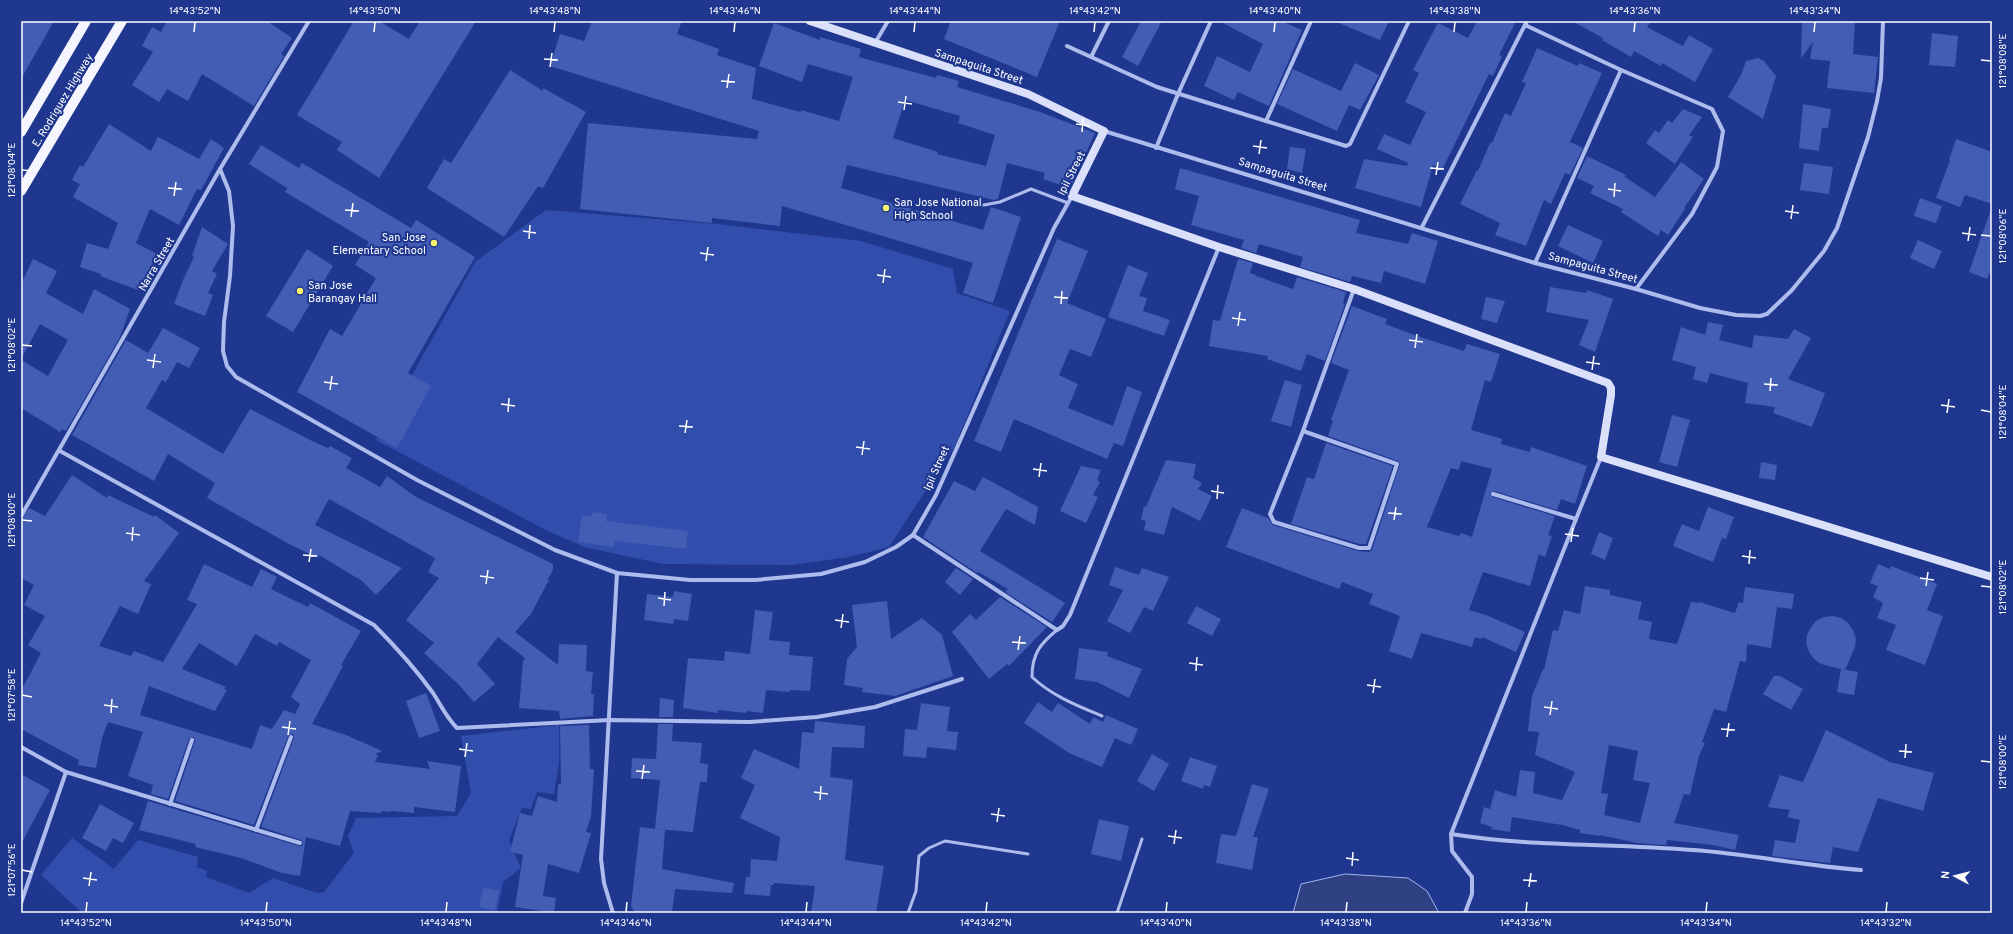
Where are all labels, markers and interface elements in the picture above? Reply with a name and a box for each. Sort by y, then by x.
text: 14°43'52"N [169,5,221,18]
text: 14°43'50"N [349,5,401,18]
text: 14°43'48"N [529,5,581,18]
text: 14°43'46"N [709,5,761,18]
text: 14°43'44"N [889,5,941,18]
text: 14°43'42"N [1069,5,1121,18]
text: 14°43'40"N [1249,5,1301,18]
text: 14°43'38"N [1429,5,1481,18]
text: 14°43'36"N [1609,5,1661,18]
text: 14°43'34"N [1789,5,1841,18]
text: 121°08'08"E [1997,34,2010,88]
street label: Sampaguita Street [933,46,1025,88]
street label: E. Rodriguez Highway [29,51,96,150]
text: 121°08'04"E [6,142,19,198]
street label: Ipil Street [1055,149,1089,198]
street label: Sampaguita Street [1237,155,1329,195]
place label: San Jose National High School [894,196,982,223]
marker: San Jose National High School [881,203,891,213]
text: 121°08'06"E [1997,209,2010,263]
place label: San Jose Elementary School [333,231,426,258]
street label: Narra Street [136,235,178,294]
marker: San Jose Elementary School [429,238,439,248]
street label: Sampaguita Street [1546,249,1639,287]
place label: San Jose Barangay Hall [308,279,377,306]
marker: San Jose Barangay Hall [295,286,305,296]
text: 121°08'02"E [6,318,19,372]
text: 121°08'04"E [1997,384,2010,440]
street label: Ipil Street [921,444,953,493]
text: 121°08'00"E [6,492,19,548]
text: 121°08'02"E [1997,560,2010,614]
text: 121°07'58"E [6,668,19,722]
text: 121°08'00"E [1997,734,2010,790]
text: 121°07'56"E [6,843,19,897]
north arrow [1935,856,1975,896]
text: N [1939,870,1953,880]
text: 14°43'52"N [60,917,112,930]
text: 14°43'50"N [240,917,292,930]
text: 14°43'48"N [420,917,472,930]
text: 14°43'46"N [600,917,652,930]
text: 14°43'44"N [780,917,832,930]
text: 14°43'42"N [960,917,1012,930]
text: 14°43'40"N [1140,917,1192,930]
text: 14°43'38"N [1320,917,1372,930]
text: 14°43'36"N [1500,917,1552,930]
text: 14°43'34"N [1680,917,1732,930]
text: 14°43'32"N [1860,917,1912,930]

